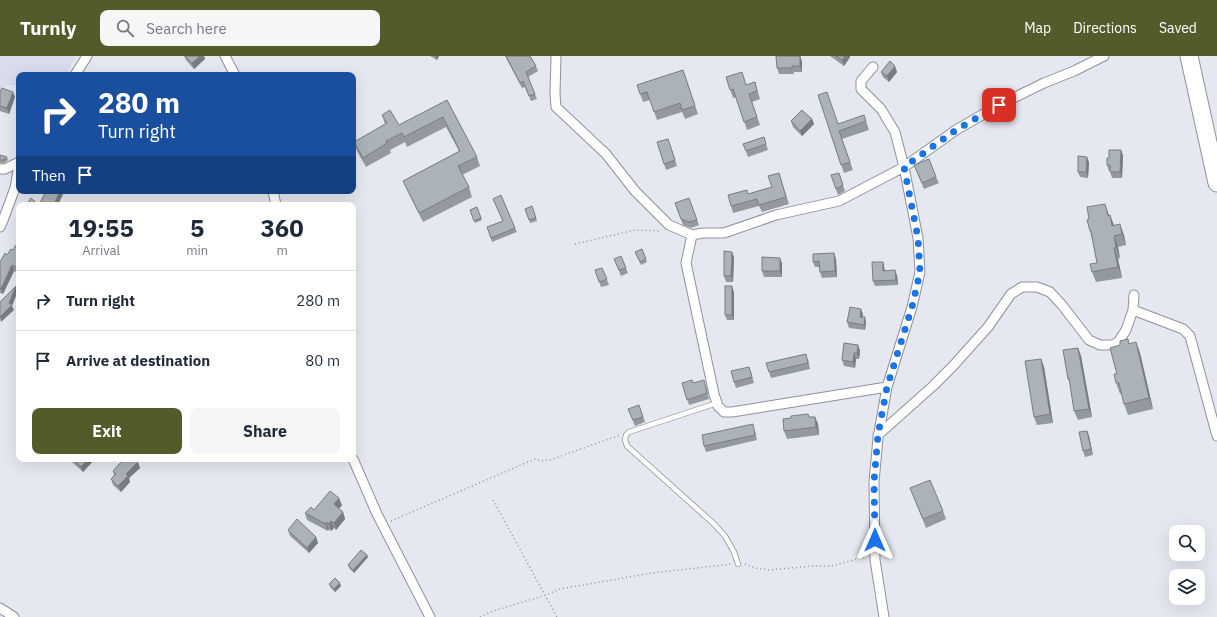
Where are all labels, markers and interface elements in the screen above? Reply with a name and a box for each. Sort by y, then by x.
search box [100,10,380,46]
text: Turnly [20,16,76,40]
icon: search [114,17,136,39]
text: Search here [146,19,227,38]
text: Map [1024,19,1051,37]
text: Directions [1073,19,1137,37]
text: Saved [1159,19,1197,37]
text: 280 m [98,84,180,121]
icon: right [32,88,84,140]
pin [982,88,1016,122]
icon: arrive [988,94,1010,116]
text: Turn right [98,120,176,143]
icon: arrive [74,164,96,186]
text: Then [32,166,66,185]
text: 19:55 [68,212,134,244]
text: 5 [190,212,204,244]
text: 360 [260,212,304,244]
text: Arrival [82,242,120,259]
text: min [186,242,208,259]
text: m [276,242,288,259]
icon: right [32,290,54,312]
text: Turn right [66,291,135,310]
text: 280 m [296,291,340,310]
icon: arrive [32,350,54,372]
text: Arrive at destination [66,351,210,370]
text: 80 m [305,351,340,370]
button: Exit [32,408,182,454]
button: Share [190,408,340,454]
position arrow [854,519,896,561]
map controls [1169,525,1205,605]
button: search [1169,525,1205,561]
button: layers [1169,569,1205,605]

